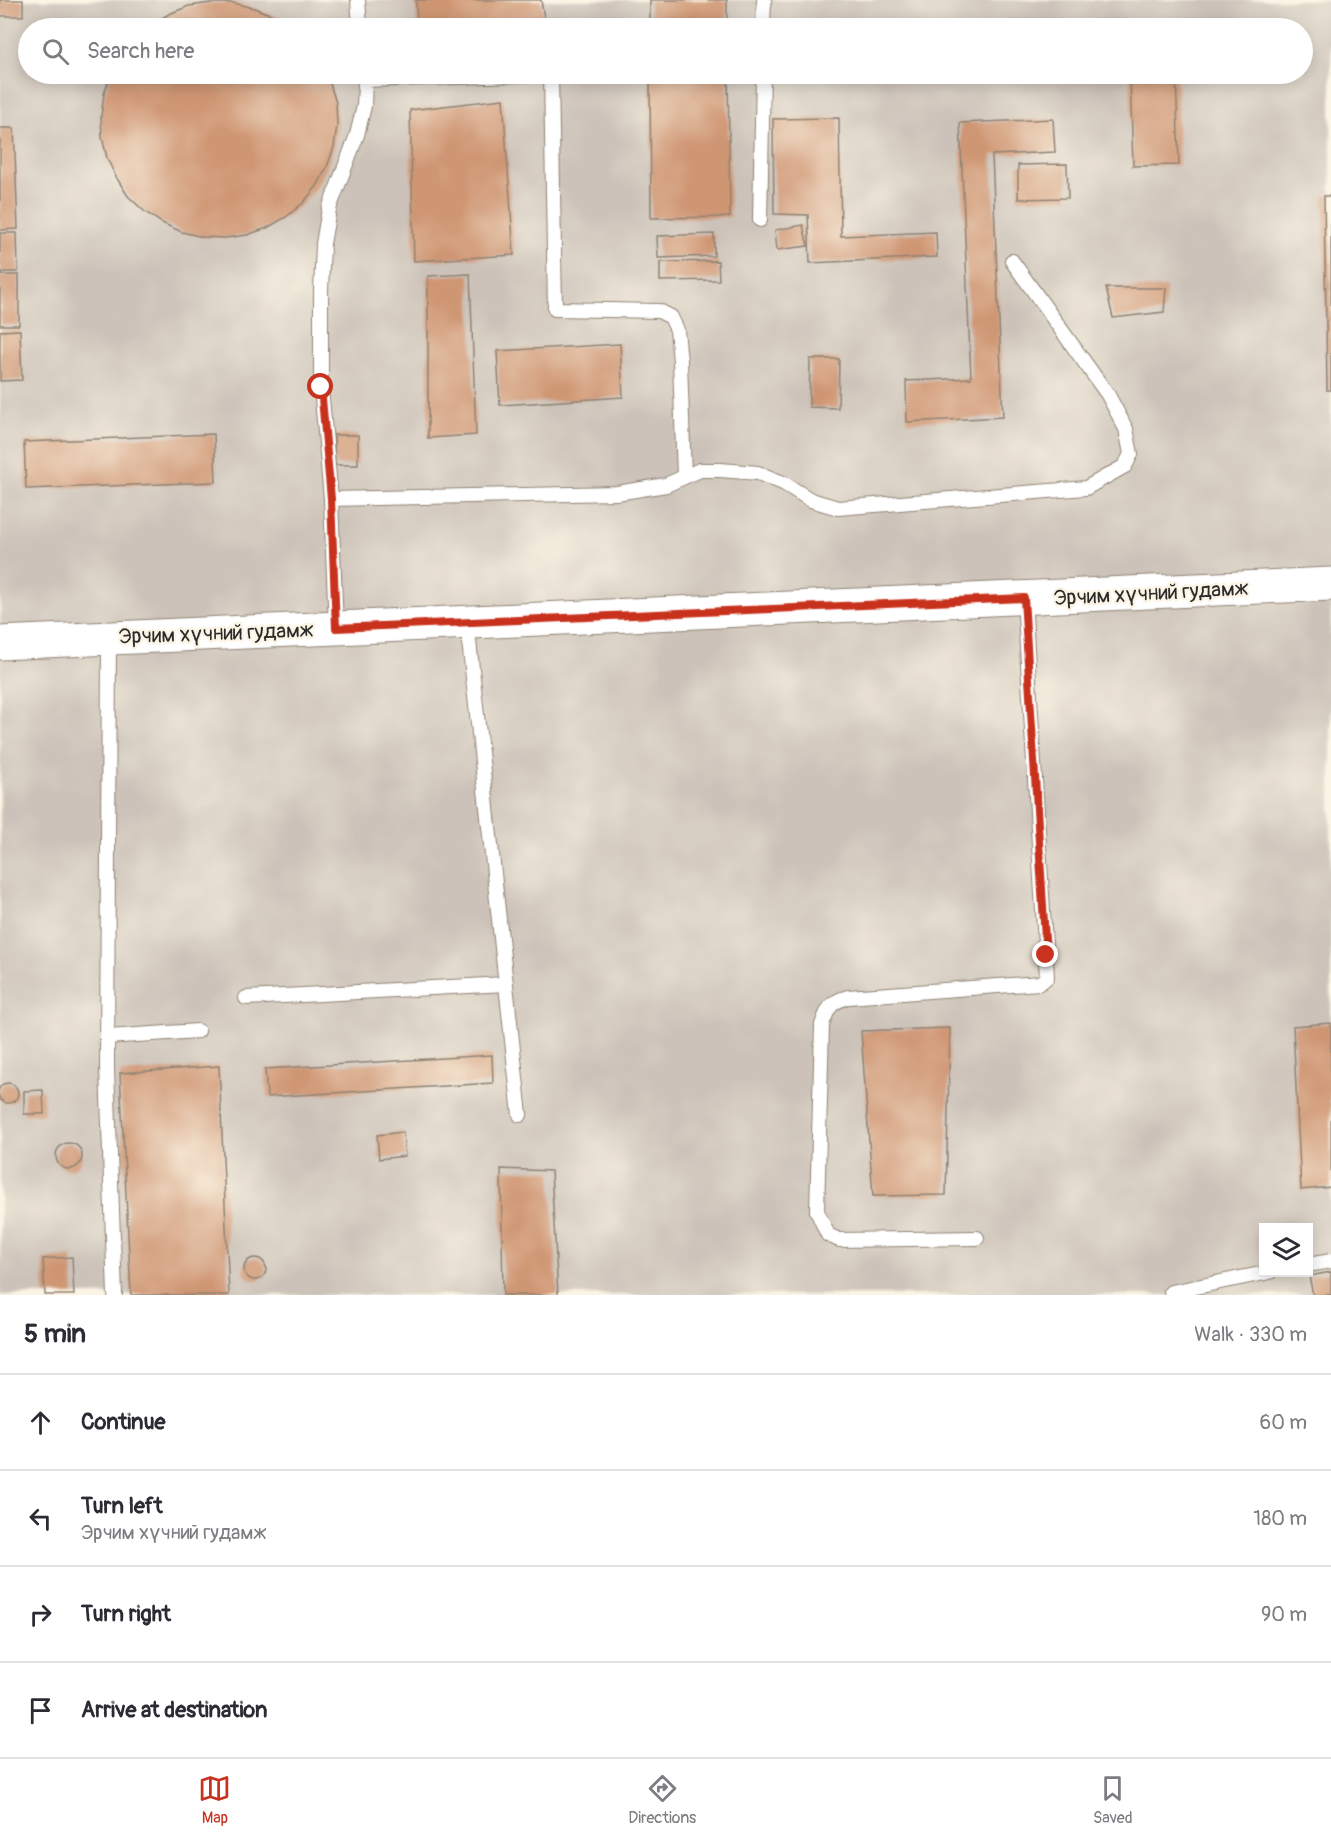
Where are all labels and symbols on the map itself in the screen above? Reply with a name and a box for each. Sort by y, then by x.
route start [307,373,333,399]
street label: Эрчим хүчний гудамж [1053,575,1249,612]
street label: Эрчим хүчний гудамж [118,617,314,650]
route end [1032,941,1058,967]

